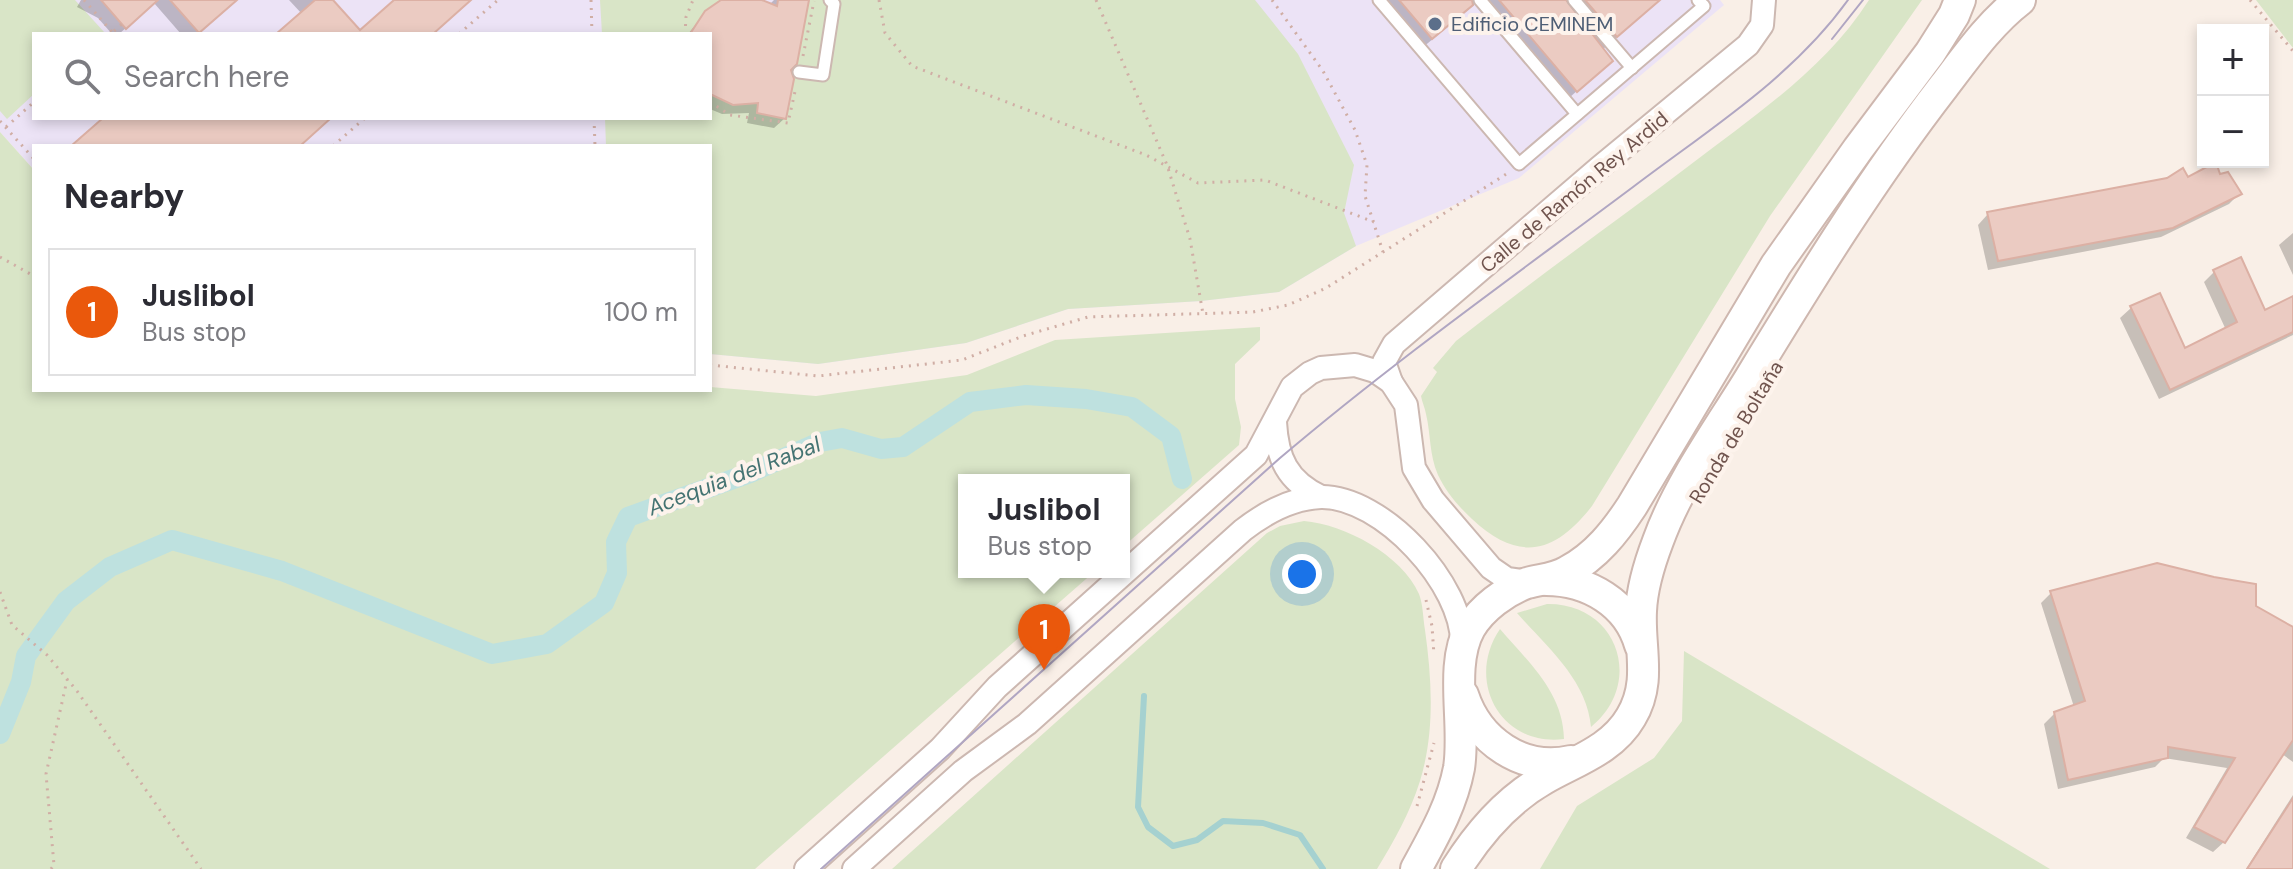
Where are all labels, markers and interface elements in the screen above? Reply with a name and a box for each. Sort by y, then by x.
place label: Edificio CEMINEM [1451,11,1613,37]
marker: Edificio CEMINEM [1426,15,1444,33]
map controls [2197,24,2269,168]
button: + [2197,24,2269,96]
search box [32,32,712,120]
icon: search [60,54,104,98]
text: Search here [124,57,290,96]
button: − [2197,96,2269,168]
street label: Calle de Ramón Rey Ardid [1475,106,1673,278]
text: Nearby [64,174,184,219]
text: Juslibol [142,276,255,315]
text: 1 [87,295,97,329]
text: 100 m [604,295,678,329]
text: Bus stop [142,315,247,349]
street label: Ronda de Boltaña [1683,356,1789,508]
water label: Acequia del Rabal [643,429,825,523]
popup [958,474,1130,578]
text: Juslibol [988,490,1100,529]
text: Bus stop [988,529,1092,563]
your location [1282,554,1322,594]
pin: 1 [1018,604,1070,670]

